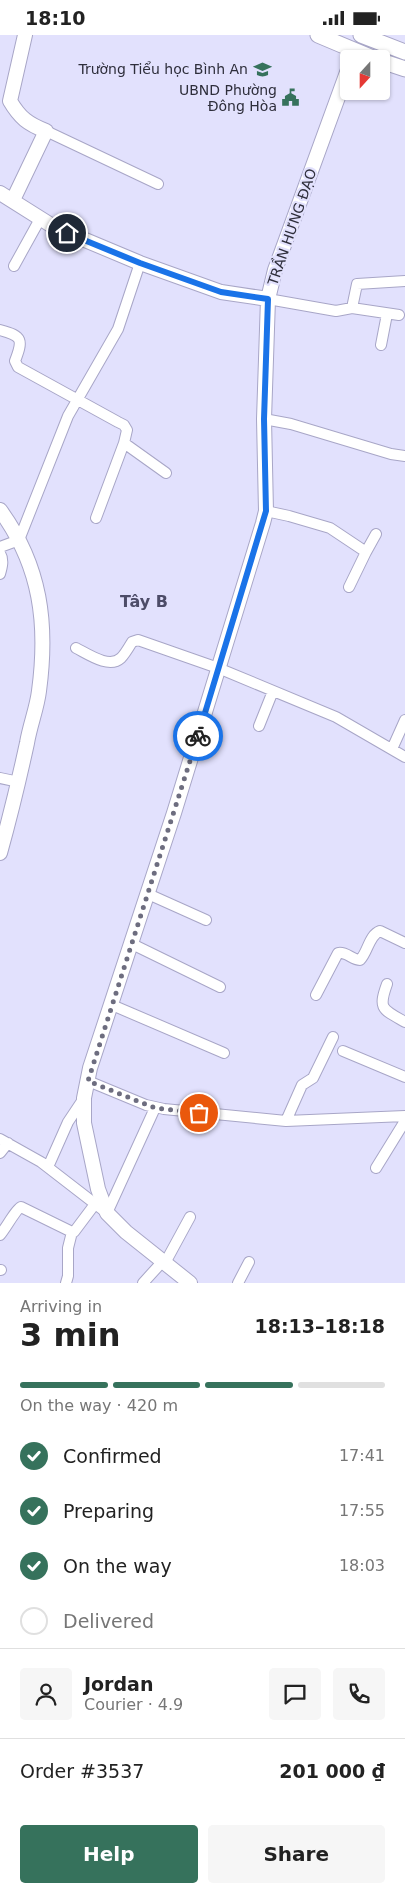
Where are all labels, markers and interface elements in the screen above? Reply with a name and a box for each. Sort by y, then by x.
text: 18:10 [25,7,85,29]
north arrow [340,50,390,100]
map controls [340,50,390,100]
school or university icon: Trường Tiểu học Bình An [252,59,272,79]
place label: Trường Tiểu học Bình An [77,61,248,77]
place label: UBND Phường Đông Hòa [179,82,277,114]
public building icon: UBND Phường Đông Hòa [281,88,301,108]
street label: TRẦN HƯNG ĐẠO [262,166,320,288]
pin [46,212,88,254]
icon: home [53,219,81,247]
district label: Tây B [120,592,168,611]
courier [173,711,223,761]
icon: bike [184,722,212,750]
pin [178,1092,220,1134]
icon: bag [185,1099,213,1127]
text: Arriving in [20,1297,102,1316]
text: 18:13–18:18 [255,1315,385,1337]
text: 3 min [20,1316,121,1354]
text: On the way · 420 m [20,1396,178,1415]
icon: check [20,1442,48,1470]
text: Confirmed [63,1445,162,1467]
text: 17:41 [339,1446,385,1465]
icon: check [20,1497,48,1525]
text: Preparing [63,1500,154,1522]
text: 17:55 [339,1501,385,1520]
icon: check [20,1552,48,1580]
text: On the way [63,1555,172,1577]
text: 18:03 [339,1556,385,1575]
text: Delivered [63,1610,154,1632]
button: person [20,1668,72,1720]
button: chat [269,1668,321,1720]
button: phone [333,1668,385,1720]
text: Jordan [84,1673,153,1695]
text: Courier · 4.9 [84,1695,183,1714]
text: Order #3537 [20,1760,144,1782]
text: 201 000 ₫ [279,1760,385,1782]
button: Help [20,1825,198,1883]
button: Share [208,1825,385,1883]

